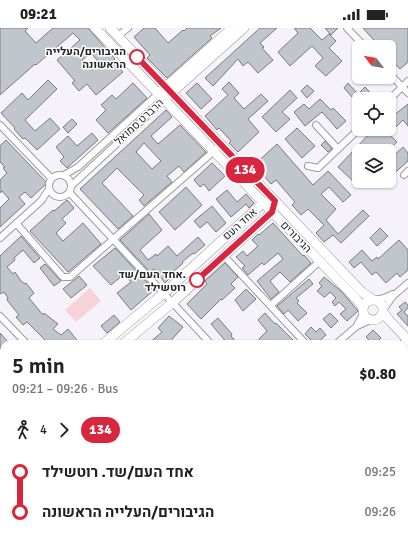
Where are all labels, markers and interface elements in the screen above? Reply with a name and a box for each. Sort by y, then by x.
text: 09:21 [20,5,57,23]
north arrow [352,40,396,84]
map controls [352,40,396,188]
place label: הגיבורים/העלייה הראשונה [46,45,126,71]
marker: הגיבורים/העלייה הראשונה [129,49,145,65]
button: locate [352,92,396,136]
street label: הרברט סמואל [112,96,166,148]
button: layers [352,144,396,188]
line badge: 134 [222,157,268,183]
text: 134 [234,161,256,178]
street label: אחד העם [220,205,260,243]
street label: הגיבורים [278,219,314,255]
place label: אחד העם/שד. רוטשילד [118,268,186,294]
marker: אחד העם/שד. רוטשילד [189,272,205,288]
text: 5 min [12,352,65,379]
text: $0.80 [359,365,396,383]
text: 09:21 – 09:26 · Bus [12,381,118,397]
icon: walk [12,419,34,441]
icon: forward [53,419,75,441]
text: 134 [89,421,112,438]
text: 4 [40,422,47,438]
text: אחד העם/שד. רוטשילד [42,463,194,481]
text: 09:25 [364,464,396,480]
text: הגיבורים/העלייה הראשונה [42,503,214,521]
text: 09:26 [364,504,396,520]

